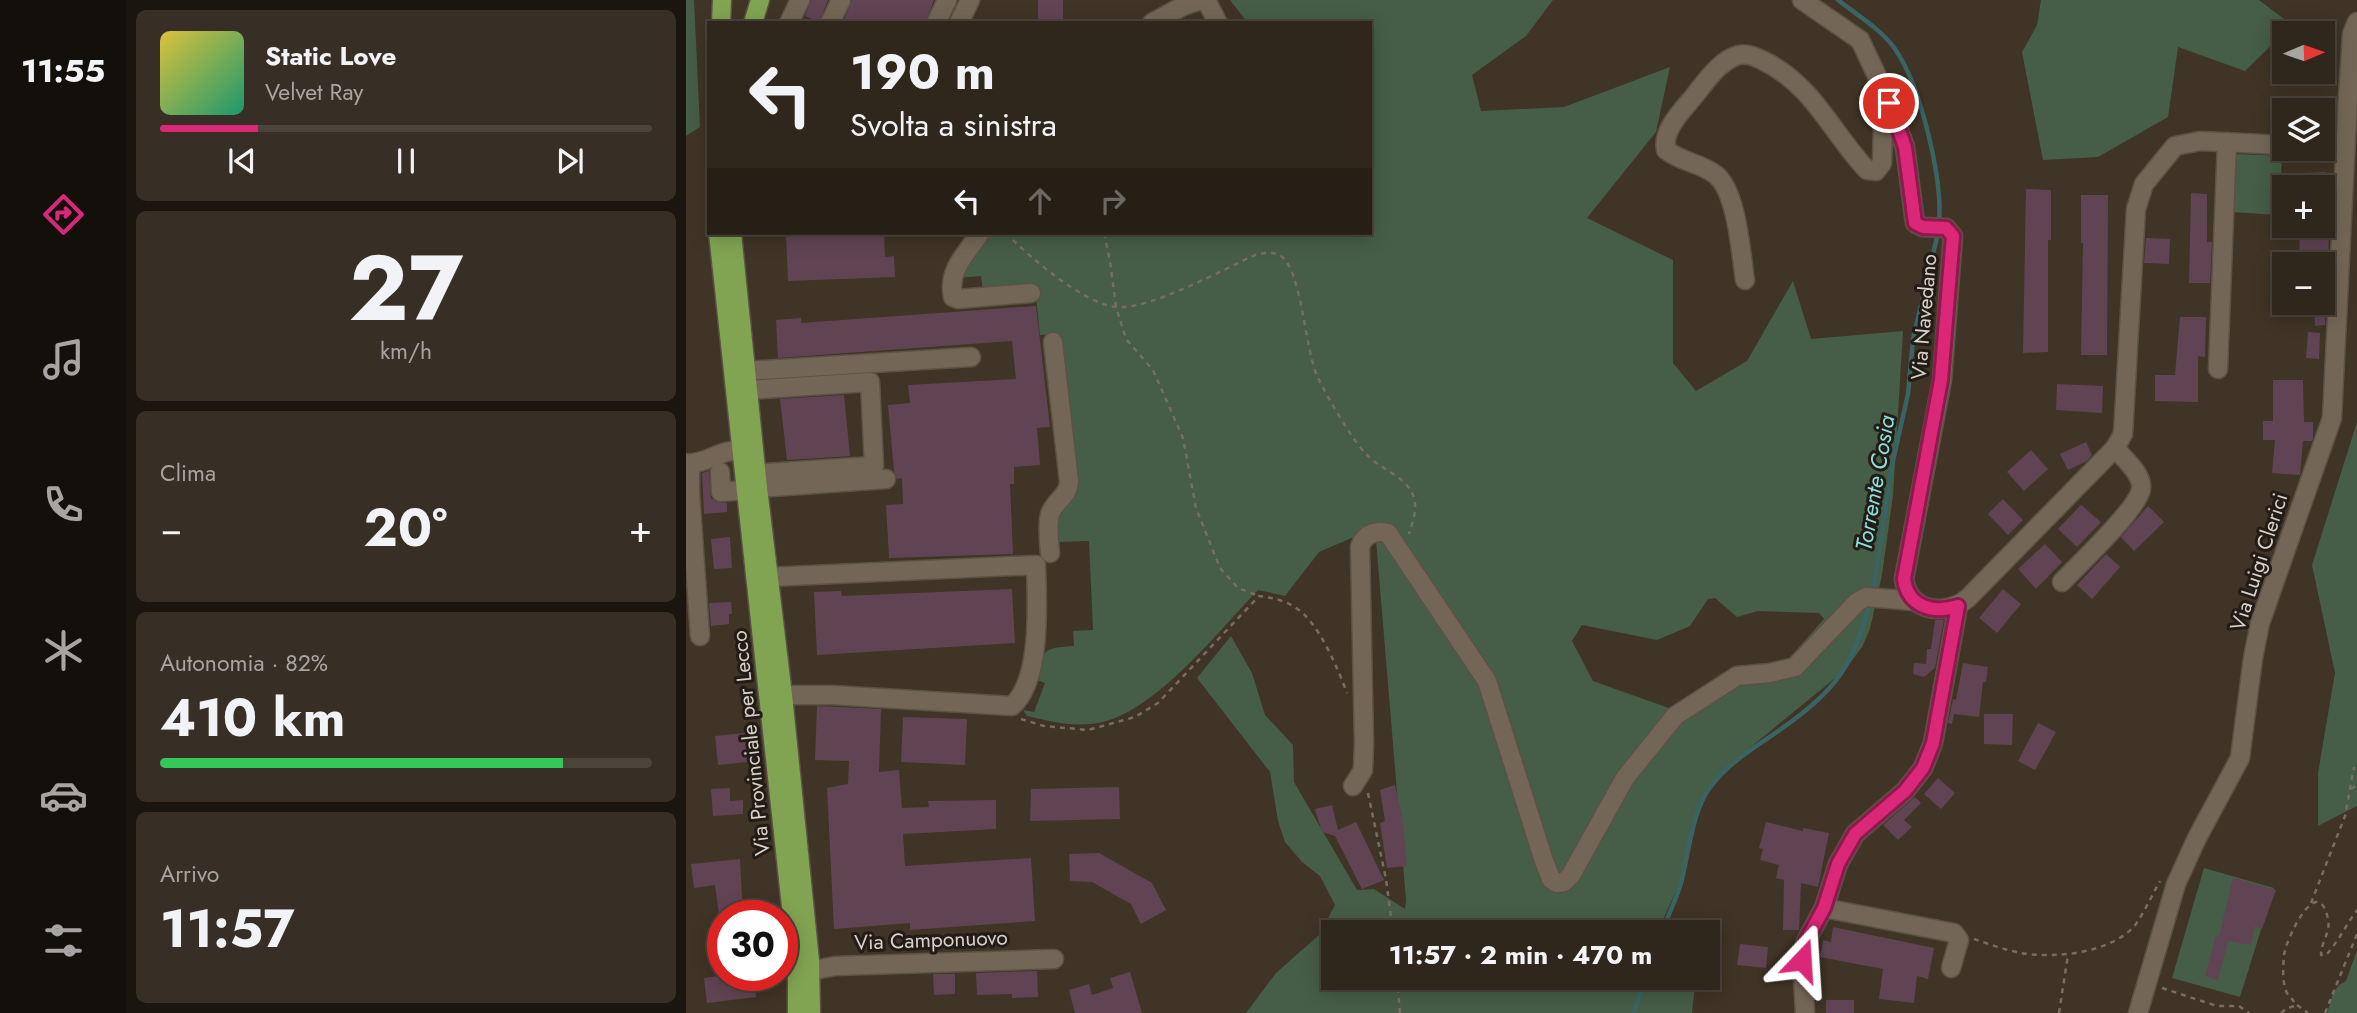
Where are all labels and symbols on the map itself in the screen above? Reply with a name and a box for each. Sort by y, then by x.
north arrow [2272,21,2334,84]
pin [1859,73,1919,133]
street label: Via Navedano [1904,253,1944,381]
water label: Torrente Cosia [1846,412,1904,554]
street label: Via Luigi Clerici [2223,489,2295,635]
street label: Via Provinciale per Lecco [724,629,778,857]
speed limit sign: 30 [707,900,798,991]
street label: Via Camponuovo [854,922,1008,958]
position arrow [1765,923,1839,997]

